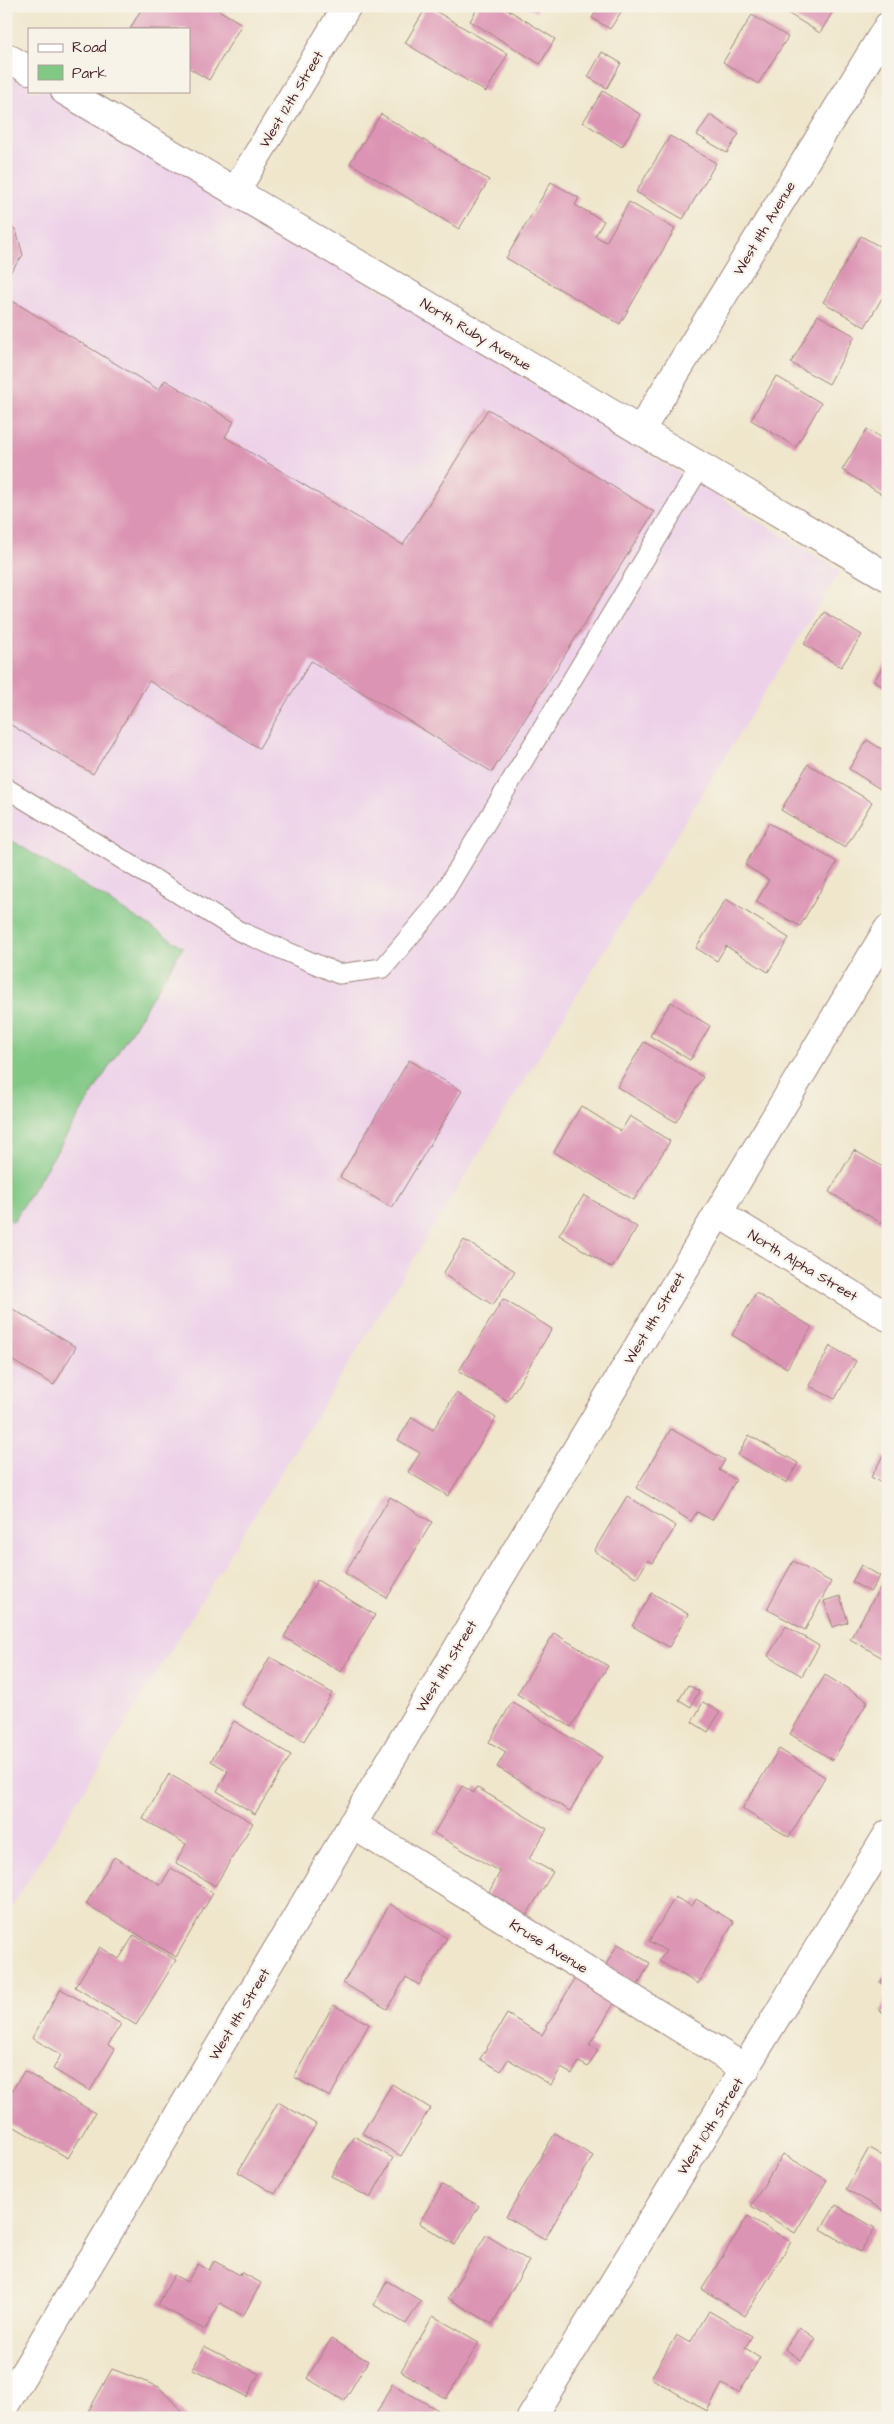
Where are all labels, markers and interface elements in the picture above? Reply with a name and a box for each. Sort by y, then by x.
legend [28,28,190,92]
text: Road [72,37,107,58]
street label: West 12th Street [255,47,329,152]
text: Park [72,63,107,84]
street label: West 11th Avenue [729,177,801,279]
street label: North Ruby Avenue [416,294,535,376]
street label: North Alpha Street [744,1225,861,1307]
street label: West 11th Street [619,1269,690,1368]
street label: West 11th Street [411,1617,482,1716]
street label: Kruse Avenue [505,1915,592,1979]
street label: West 11th Street [204,1965,275,2064]
street label: West 10th Street [673,2074,749,2179]

